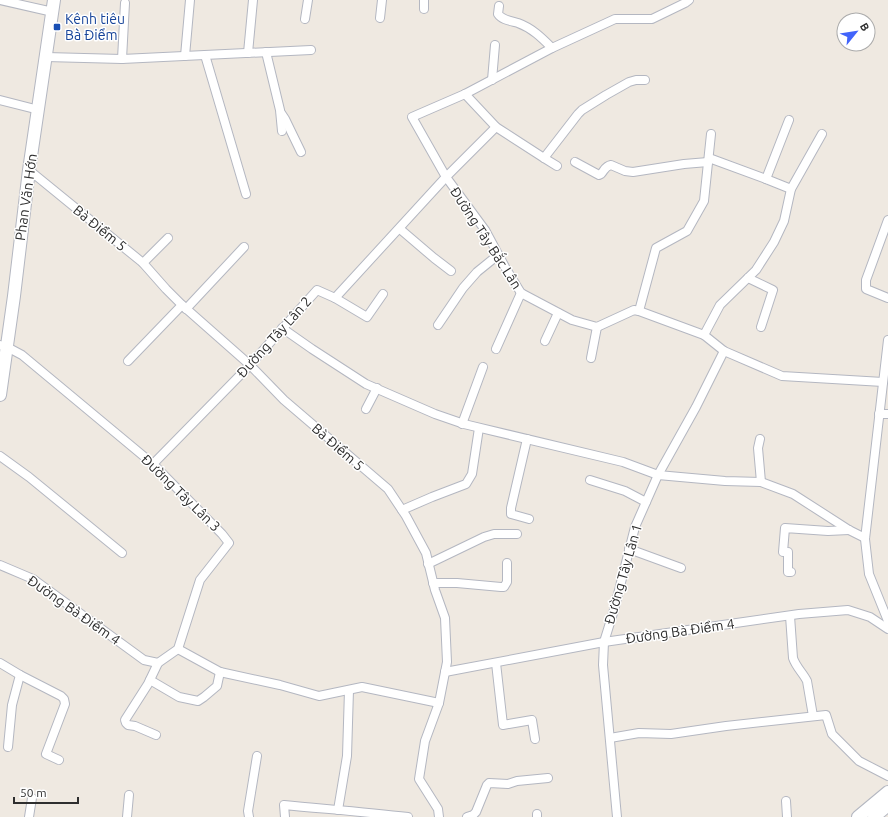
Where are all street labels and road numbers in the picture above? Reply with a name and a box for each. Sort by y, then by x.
street label: Phan Văn Hớn [12,152,40,242]
street label: Đường Tây Bắc Lân [447,183,527,292]
street label: Bà Điểm 5 [70,202,130,254]
street label: Đường Tây Lân 2 [233,293,315,381]
street label: Bà Điểm 5 [309,420,367,474]
street label: Đường Tây Lân 3 [138,451,224,535]
street label: Đường Tây Lân 1 [601,522,645,626]
street label: Đường Bà Điểm 4 [25,572,124,648]
street label: Đường Bà Điểm 4 [625,615,735,647]

